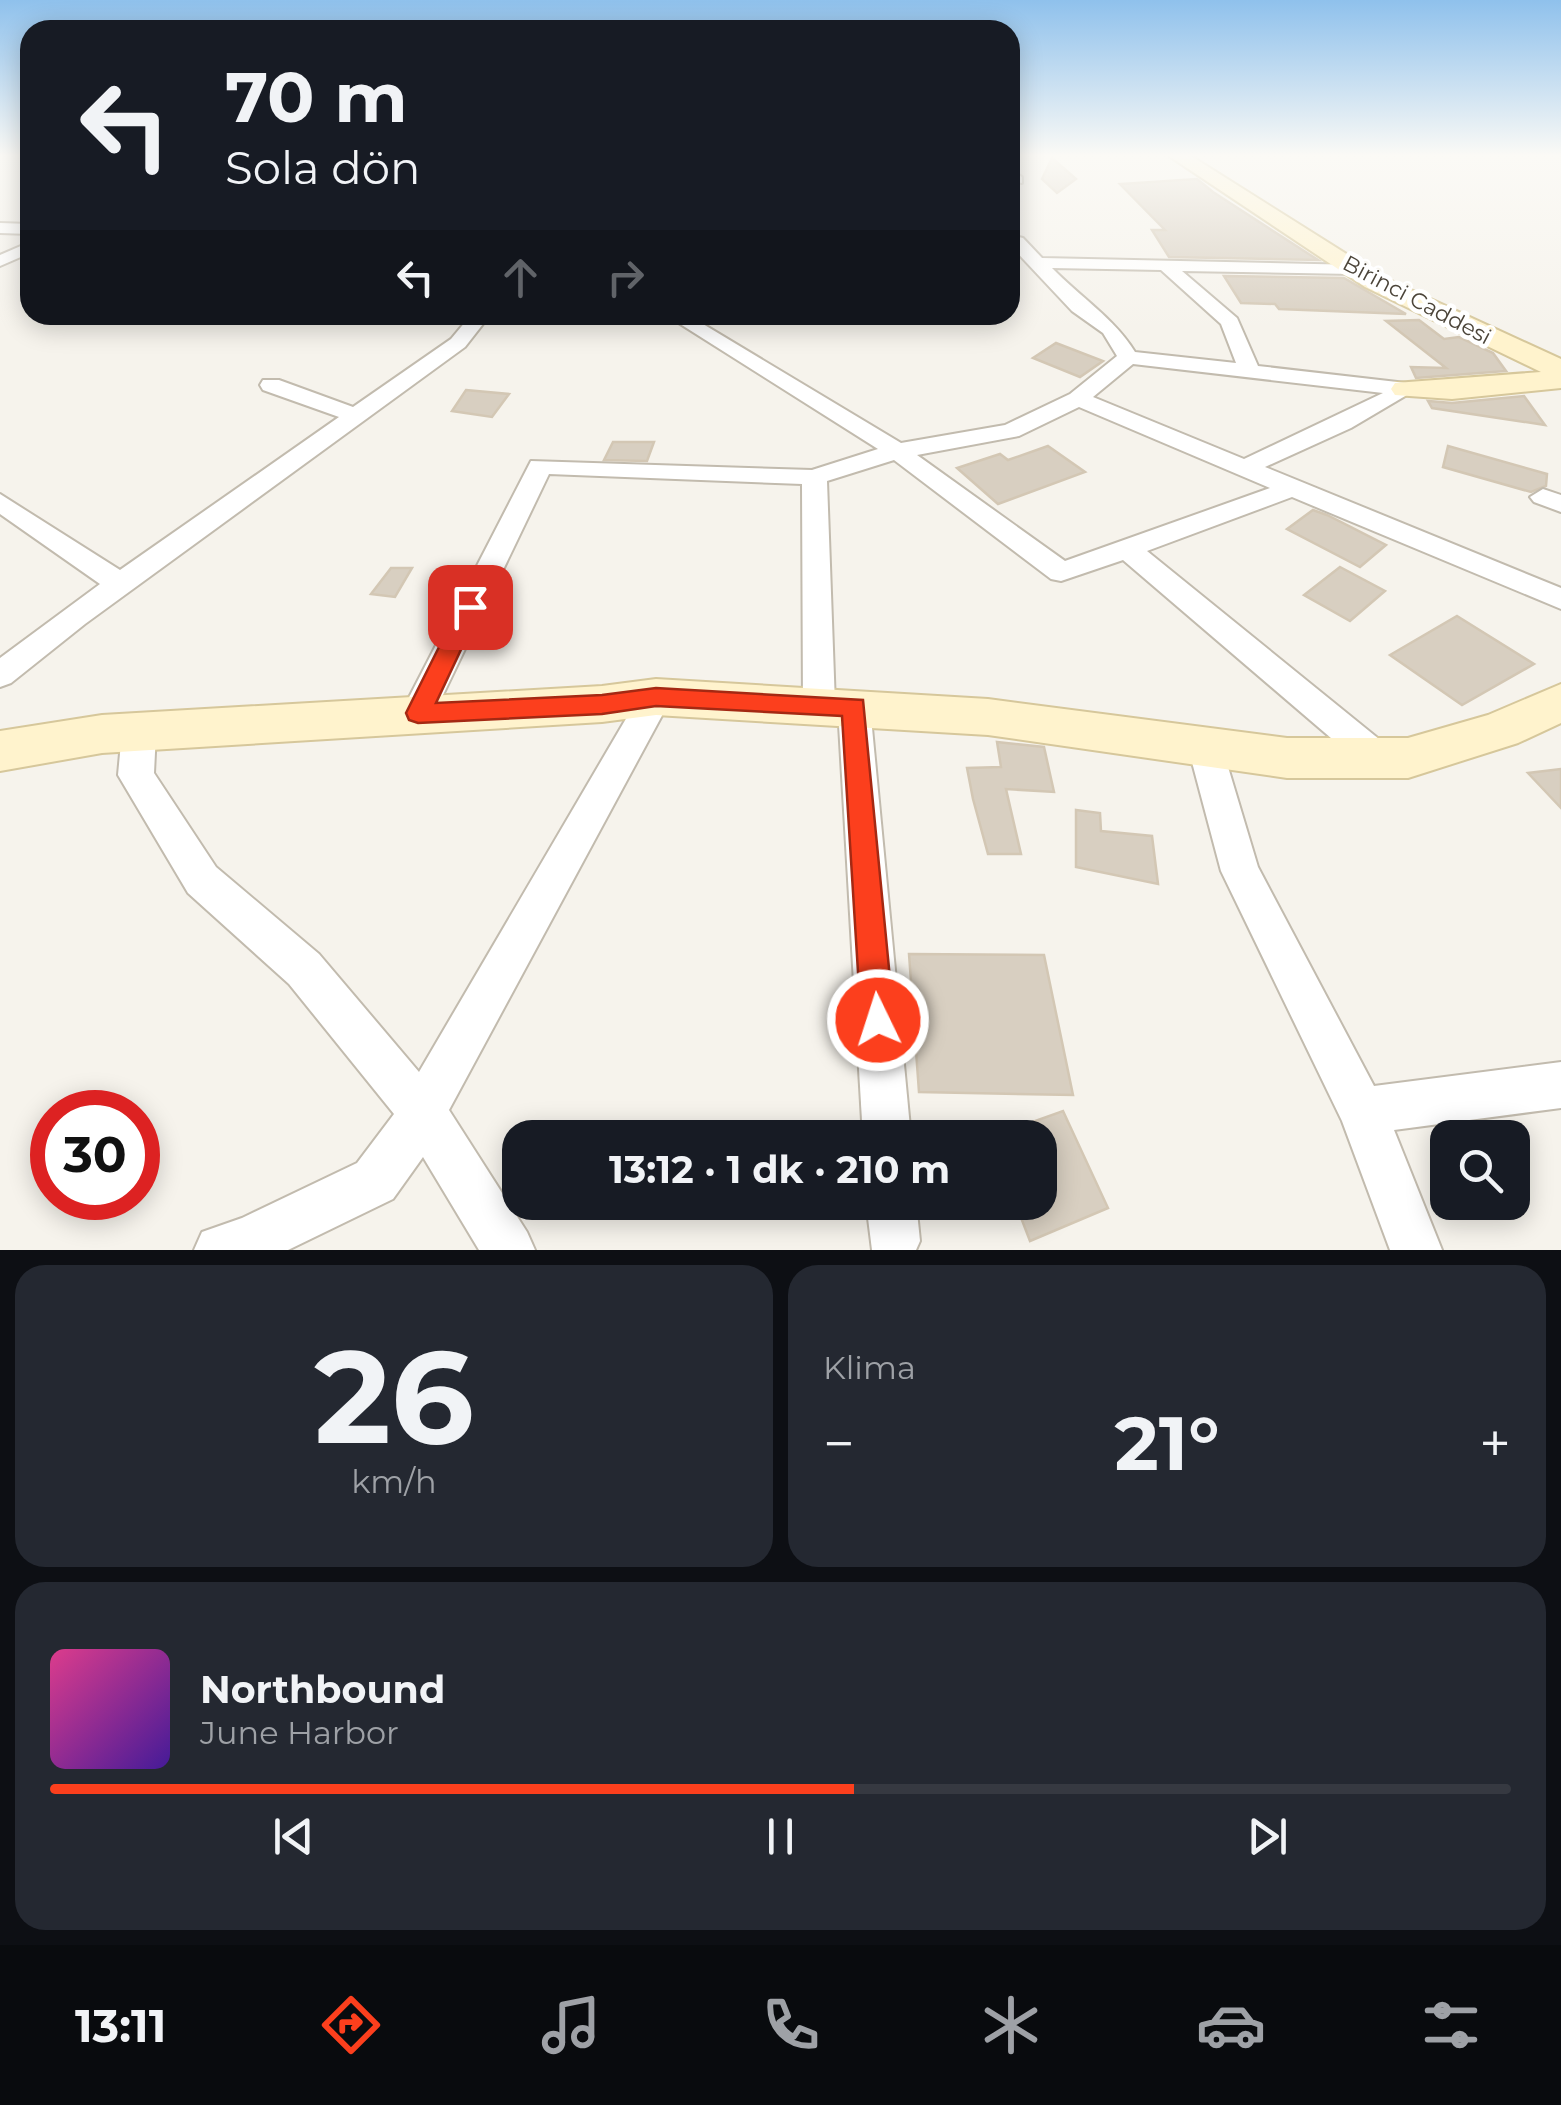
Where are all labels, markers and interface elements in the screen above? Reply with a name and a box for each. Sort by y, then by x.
text: 70 m [225,54,408,140]
icon: left [60,60,190,190]
text: Sola dön [225,140,420,195]
icon: left [388,250,443,305]
icon: ahead [493,250,548,305]
icon: right [598,250,653,305]
street label: Birinci Caddesi [1338,250,1496,350]
pin [428,565,513,650]
icon: arrive [443,580,498,635]
position arrow [826,968,930,1072]
speed limit sign: 30 [30,1090,160,1220]
map controls [1430,1120,1530,1220]
button: search [1430,1120,1530,1220]
text: 13:12 · 1 dk · 210 m [609,1146,950,1193]
text: 26 [314,1317,474,1476]
text: Klima [823,1348,916,1387]
text: 21° [1114,1397,1220,1489]
text: − [823,1410,855,1477]
text: + [1479,1410,1511,1477]
text: km/h [351,1462,437,1501]
text: Northbound [200,1666,445,1713]
text: June Harbor [200,1713,399,1752]
icon: previous [266,1809,321,1864]
icon: pause [753,1809,808,1864]
icon: next [1240,1809,1295,1864]
icon: directions [316,1990,386,2060]
icon: music [536,1990,606,2060]
icon: phone [756,1990,826,2060]
icon: climate [976,1990,1046,2060]
icon: car [1196,1990,1266,2060]
icon: filters [1416,1990,1486,2060]
text: 13:11 [75,1998,166,2053]

